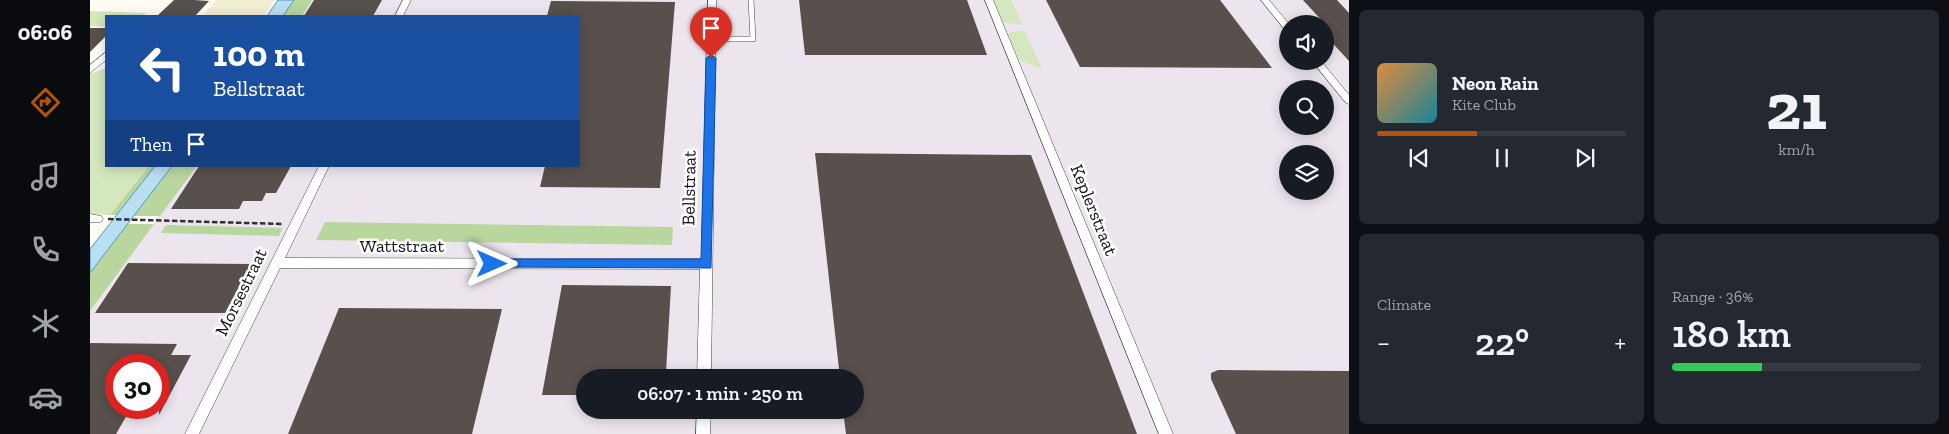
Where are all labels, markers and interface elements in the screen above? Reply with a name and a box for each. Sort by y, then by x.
pin [690,7,732,58]
icon: arrive [697,14,725,42]
map controls [1279,15,1334,200]
button: sound [1279,15,1334,70]
text: 06:06 [18,19,72,46]
text: 100 m [213,33,305,75]
icon: left [130,35,195,100]
text: 21 [1766,68,1827,146]
text: Neon Rain [1452,72,1539,95]
text: Bellstraat [213,75,305,102]
button: search [1279,80,1334,135]
icon: directions [28,85,63,120]
text: Kite Club [1452,95,1516,114]
icon: arrive [182,130,210,158]
text: Then [130,133,172,156]
text: km/h [1778,140,1815,159]
icon: previous [1405,144,1433,172]
icon: pause [1488,144,1516,172]
icon: next [1571,144,1599,172]
button: layers [1279,145,1334,200]
street label: Bellstraat [677,150,701,226]
icon: music [28,159,63,194]
street label: Keplerstraat [1066,161,1122,259]
icon: phone [28,232,63,267]
street label: Wattstraat [360,235,444,257]
position arrow [465,237,517,289]
street label: Morsestraat [210,244,272,339]
text: Range · 36% [1672,287,1753,306]
text: Climate [1377,295,1431,314]
icon: climate [28,306,63,341]
text: 180 km [1672,311,1791,357]
text: 22° [1475,319,1529,365]
text: − [1377,326,1390,359]
text: + [1614,326,1626,359]
speed limit sign: 30 [105,354,170,419]
icon: car [28,380,63,415]
text: 06:07 · 1 min · 250 m [637,382,803,405]

